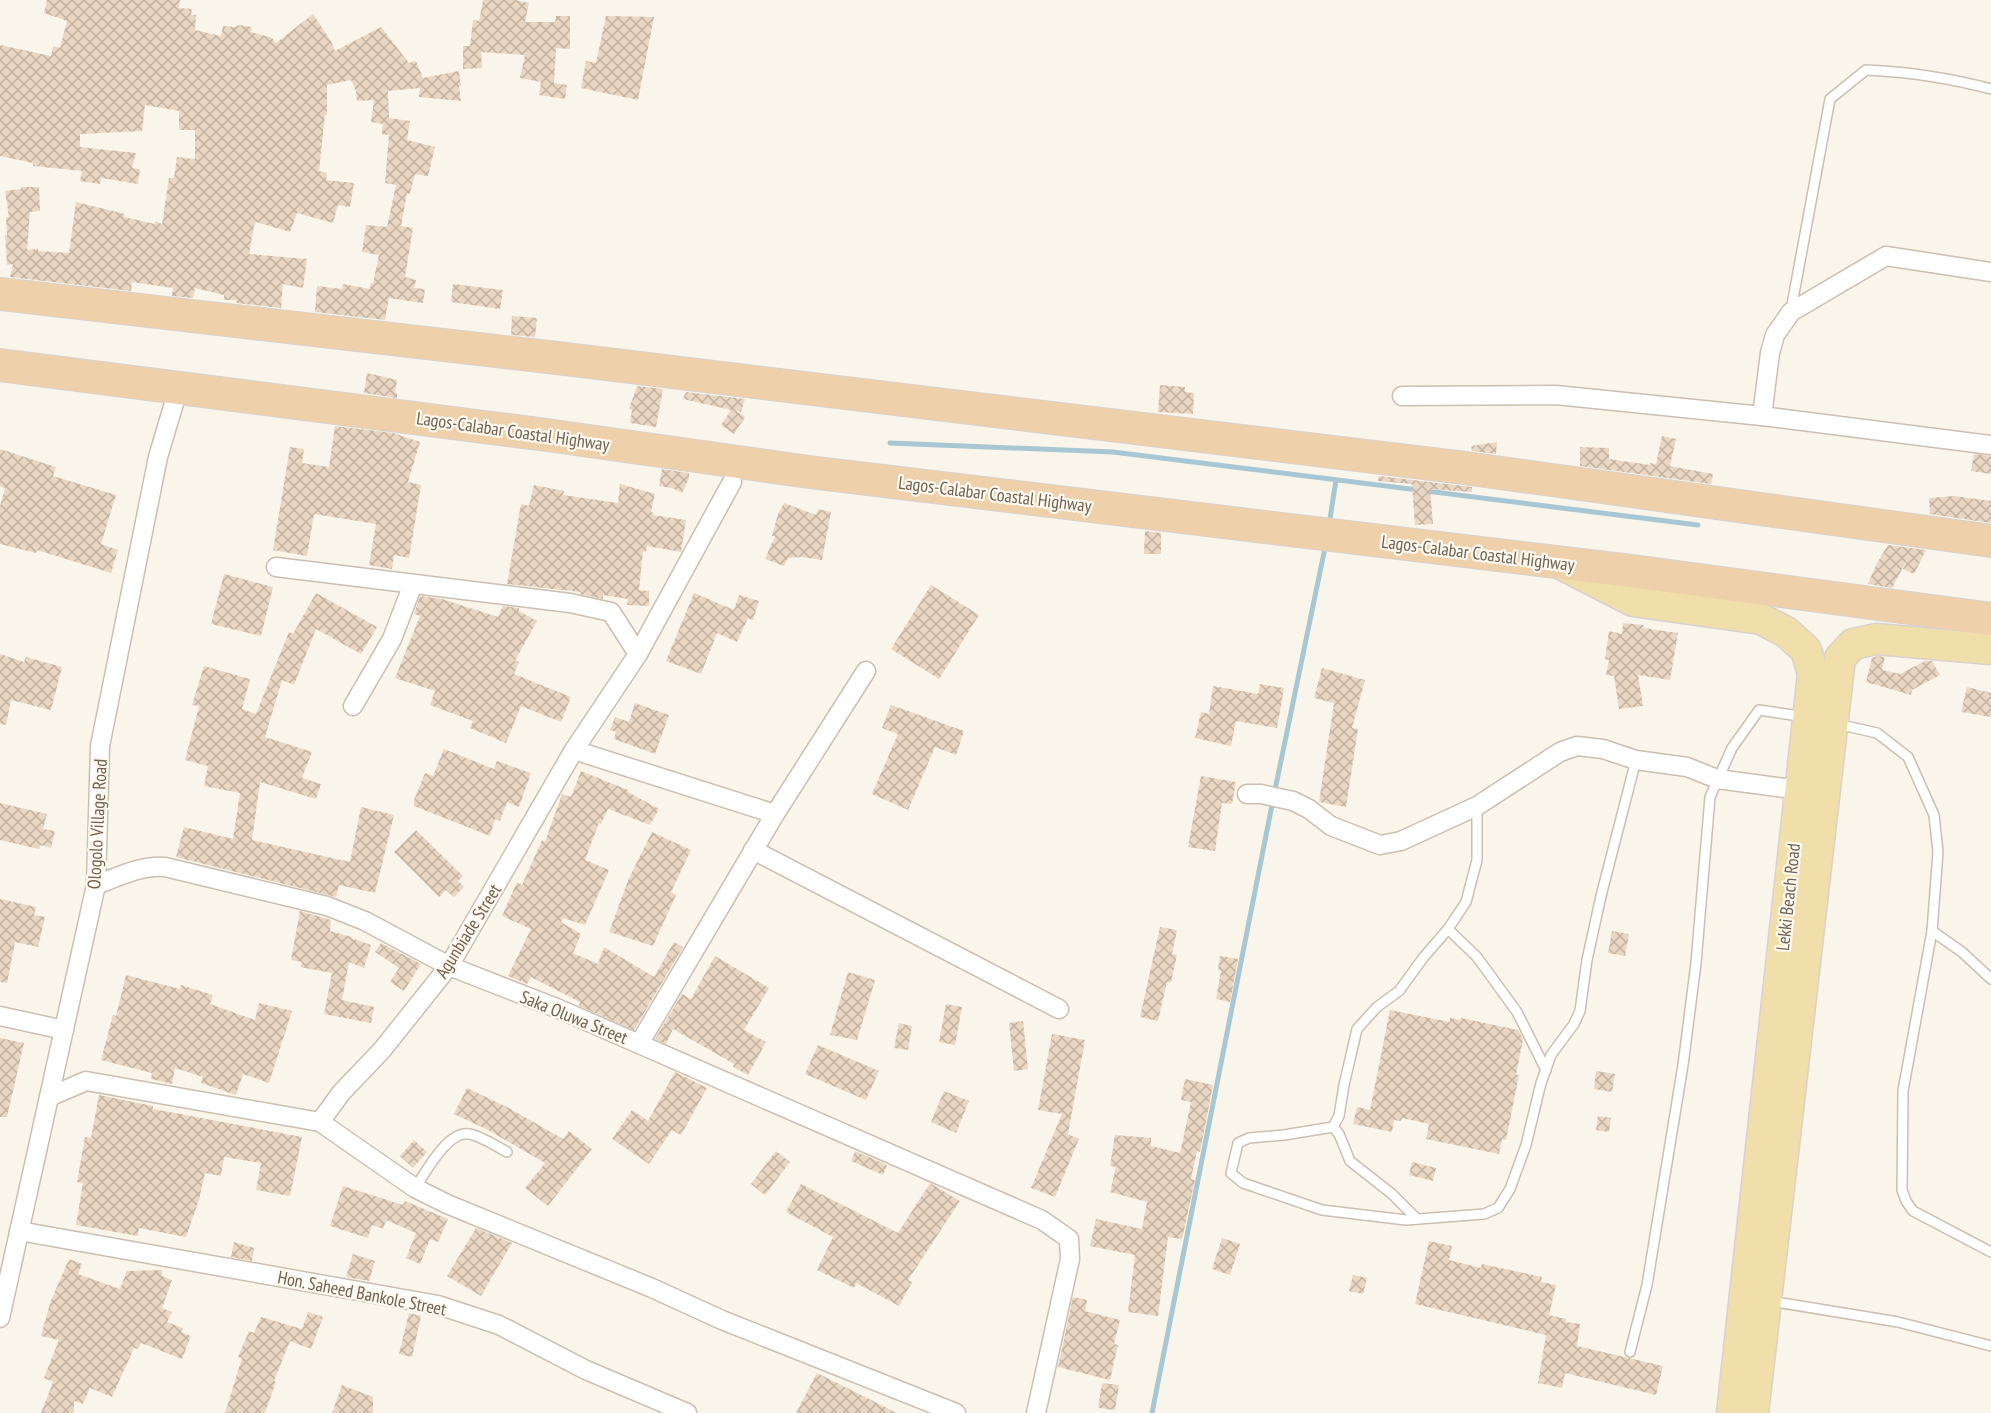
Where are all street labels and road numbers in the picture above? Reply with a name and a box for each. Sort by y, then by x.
street label: Lagos-Calabar Coastal Highway [415,406,611,456]
street label: Lagos-Calabar Coastal Highway [897,471,1093,517]
street label: Lagos-Calabar Coastal Highway [1380,530,1576,576]
street label: Ologolo Village Road [82,758,112,890]
street label: Lekki Beach Road [1771,842,1805,952]
street label: Agunbiade Street [430,879,506,982]
street label: Saka Oluwa Street [517,985,631,1049]
street label: Hon. Saheed Bankole Street [276,1265,448,1321]

